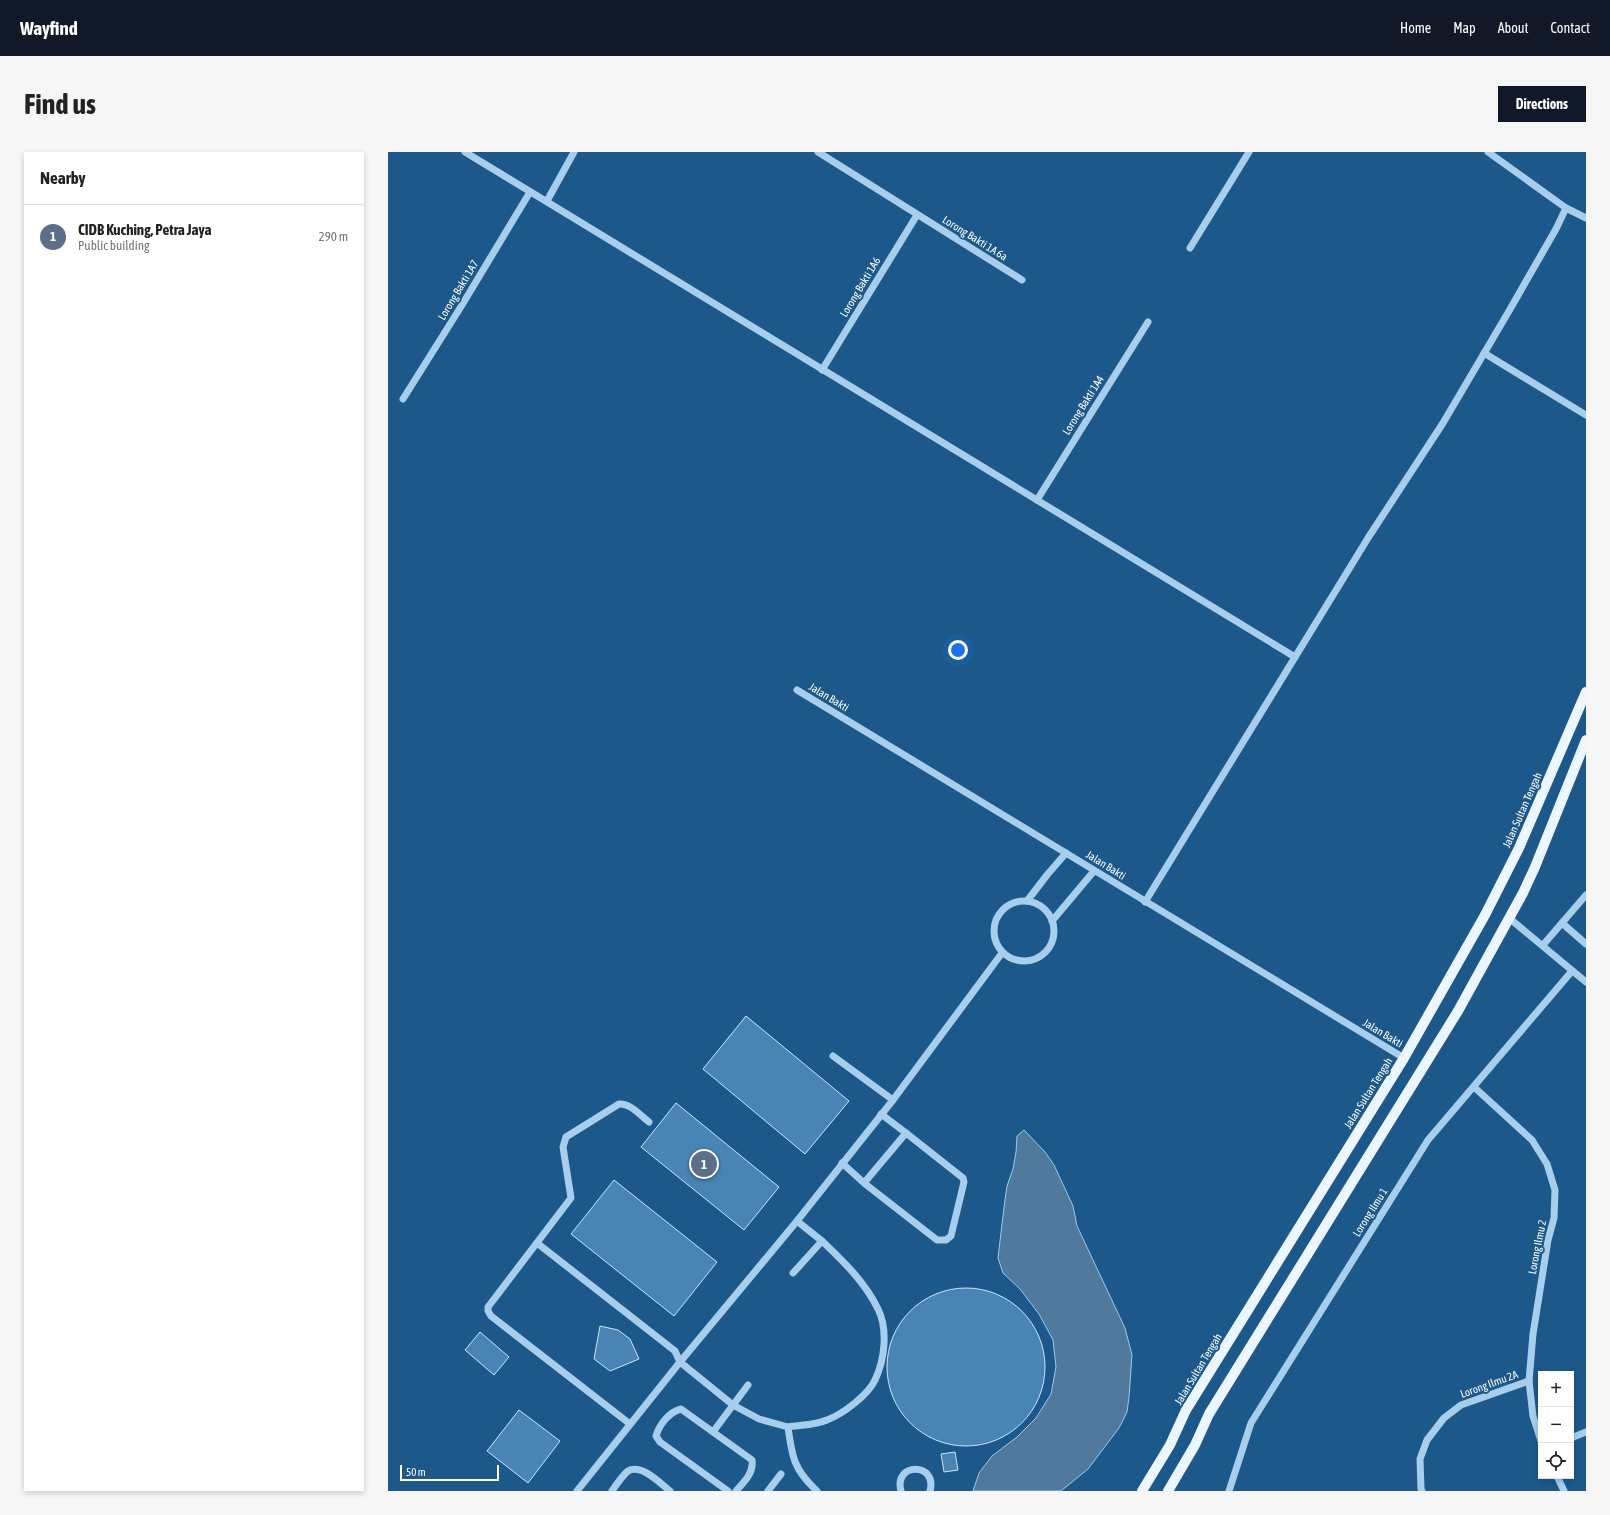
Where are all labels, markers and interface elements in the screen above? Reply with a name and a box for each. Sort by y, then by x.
text: Wayfind [20,17,78,39]
text: Home [1400,20,1431,36]
text: Map [1453,20,1476,36]
text: About [1498,20,1529,36]
text: Contact [1551,20,1590,36]
button: Directions [1498,86,1586,122]
text: Find us [24,88,96,120]
text: Nearby [40,168,86,188]
street label: Lorong Bakti 1A 6a [940,213,1010,263]
text: CIDB Kuching, Petra Jaya [78,221,212,238]
text: 1 [50,229,56,244]
text: 290 m [319,229,348,244]
text: Public building [78,238,150,253]
street label: Lorong Bakti 1A6 [837,255,883,319]
street label: Lorong Bakti 1A7 [435,258,481,322]
street label: Lorong Bakti 1A4 [1060,373,1106,437]
your location [948,640,968,660]
street label: Jalan Bakti [807,680,851,714]
street label: Jalan Sultan Tengah [1500,771,1544,849]
street label: Jalan Bakti [1084,848,1128,882]
street label: Jalan Bakti [1361,1016,1405,1050]
street label: Jalan Sultan Tengah [1341,1056,1395,1130]
pin: 1 [691,1149,717,1179]
street label: Lorong Ilmu 1 [1350,1185,1390,1239]
street label: Lorong Ilmu 2 [1526,1219,1548,1275]
street label: Jalan Sultan Tengah [1172,1331,1224,1407]
street label: Lorong Ilmu 2A [1459,1368,1520,1400]
map controls [1538,1371,1574,1479]
button: + [1538,1371,1574,1407]
button: − [1538,1407,1574,1443]
button: locate [1538,1443,1574,1479]
scale bar [400,1463,499,1482]
text: 50 m [406,1466,426,1478]

